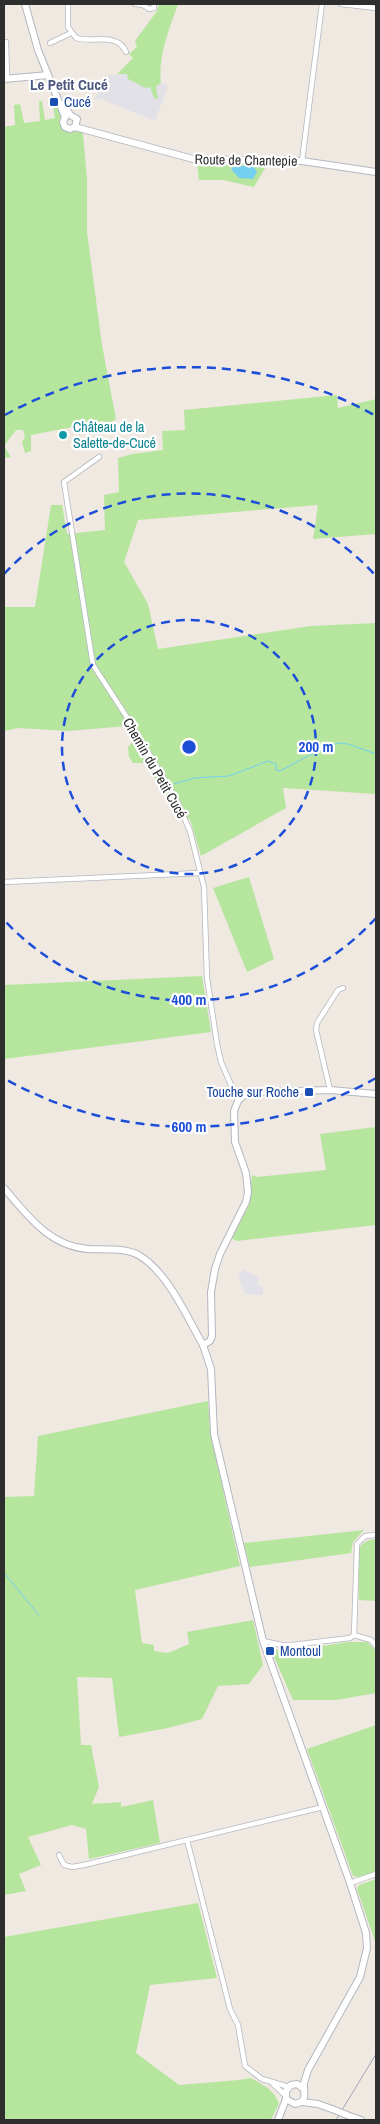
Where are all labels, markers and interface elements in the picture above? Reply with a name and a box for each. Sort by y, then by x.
district label: Le Petit Cucé [30,74,108,95]
place label: Cucé [64,93,91,111]
marker: Cucé [48,96,60,108]
street label: Route de Chantepie [194,150,298,170]
place label: Château de la Salette-de-Cucé [73,418,156,452]
marker: Château de la Salette-de-Cucé [57,429,69,441]
street label: Chemin du Petit Cucé [119,715,191,821]
text: 200 m [299,736,333,757]
centre of rings [180,738,198,756]
text: 400 m [172,989,206,1010]
place label: Touche sur Roche [206,1083,299,1101]
marker: Touche sur Roche [303,1086,315,1098]
text: 600 m [172,1116,206,1137]
place label: Montoul [280,1642,321,1660]
marker: Montoul [264,1645,276,1657]

